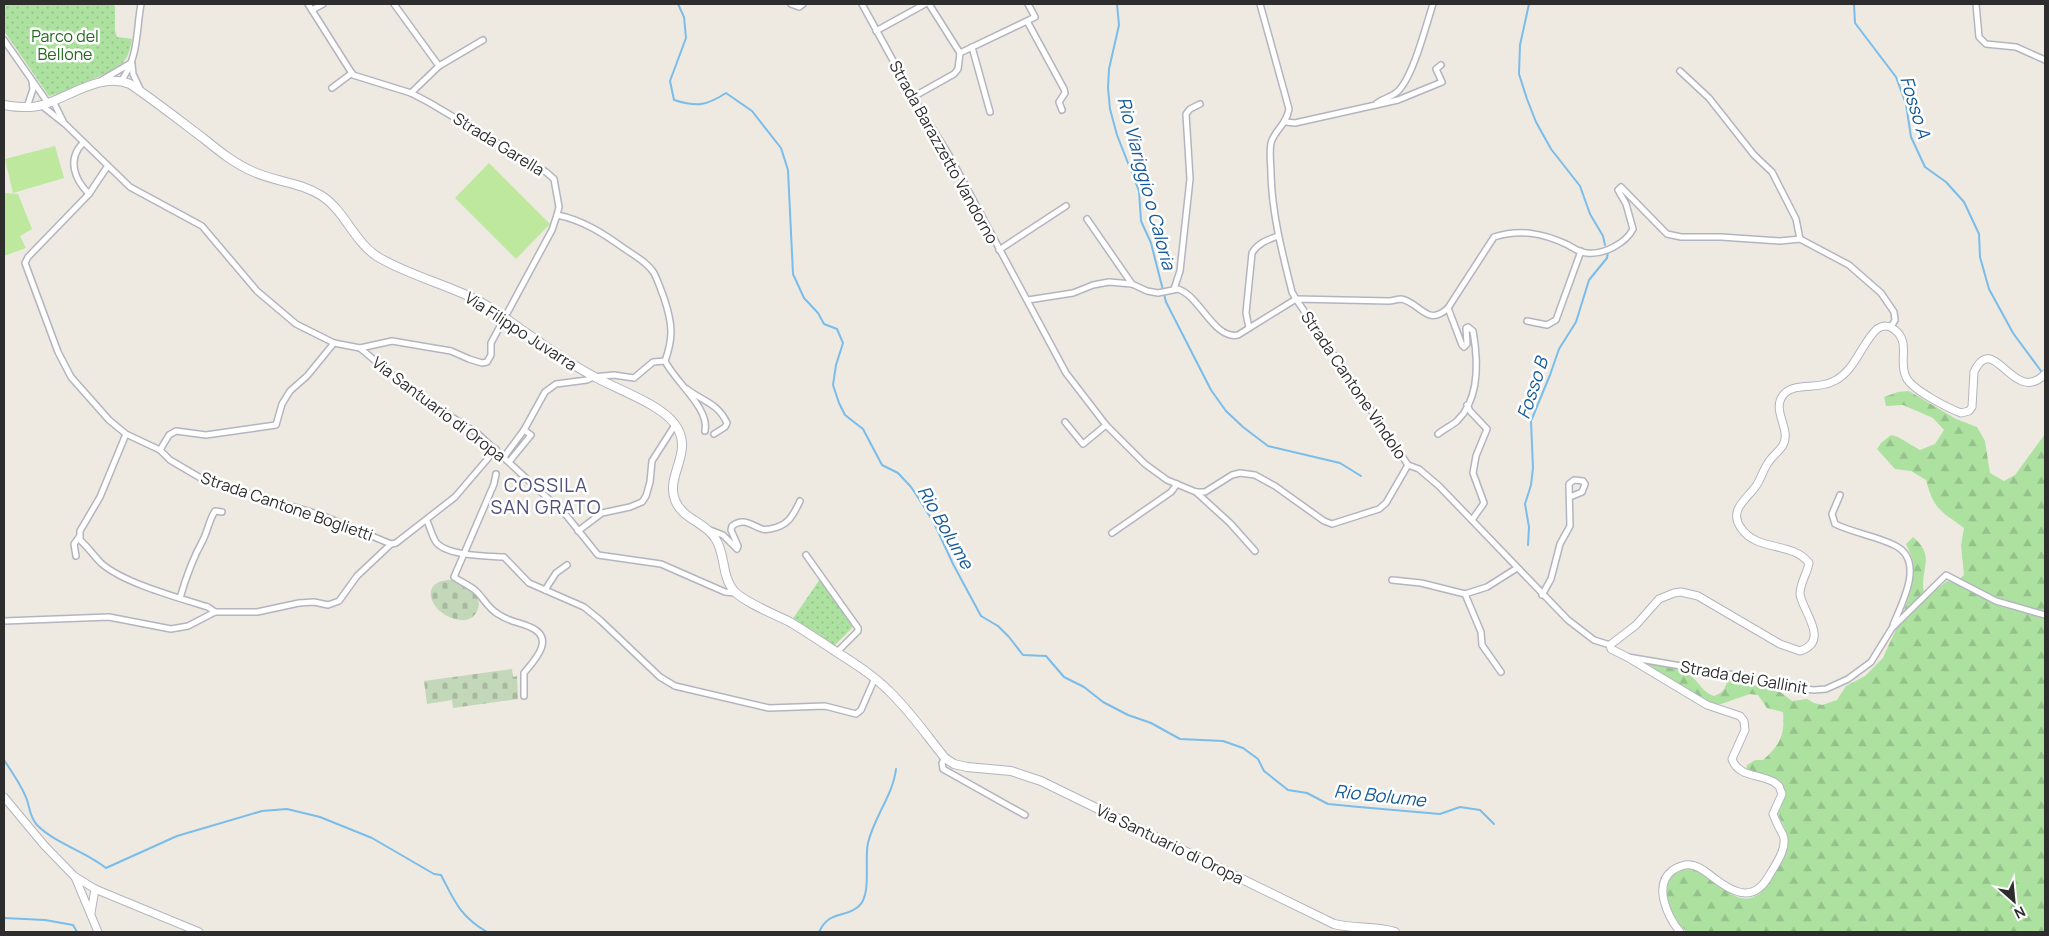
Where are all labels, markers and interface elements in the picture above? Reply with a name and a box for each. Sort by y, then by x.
park label: Parco del Bellone [31,25,99,65]
street label: Strada Barazzetto Vandorno [884,56,1004,248]
water label: Fosso A [1895,73,1937,142]
water label: Rio Viariggio o Caloria [1112,94,1182,273]
street label: Strada Garella [449,107,549,181]
street label: Via Filippo Juvarra [461,286,581,376]
street label: Strada Cantone Vindolo [1296,307,1412,463]
street label: Via Santuario di Oropa [368,352,510,466]
water label: Fosso B [1511,352,1554,422]
street label: Strada Cantone Boglietti [198,466,376,546]
district label: COSSILA SAN GRATO [491,472,601,520]
water label: Rio Bolume [913,481,980,574]
street label: Strada dei Gallinit [1679,655,1809,699]
water label: Rio Bolume [1333,778,1429,812]
street label: Via Santuario di Oropa [1092,799,1248,889]
north arrow [1989,876,2039,926]
text: N [2011,902,2029,924]

